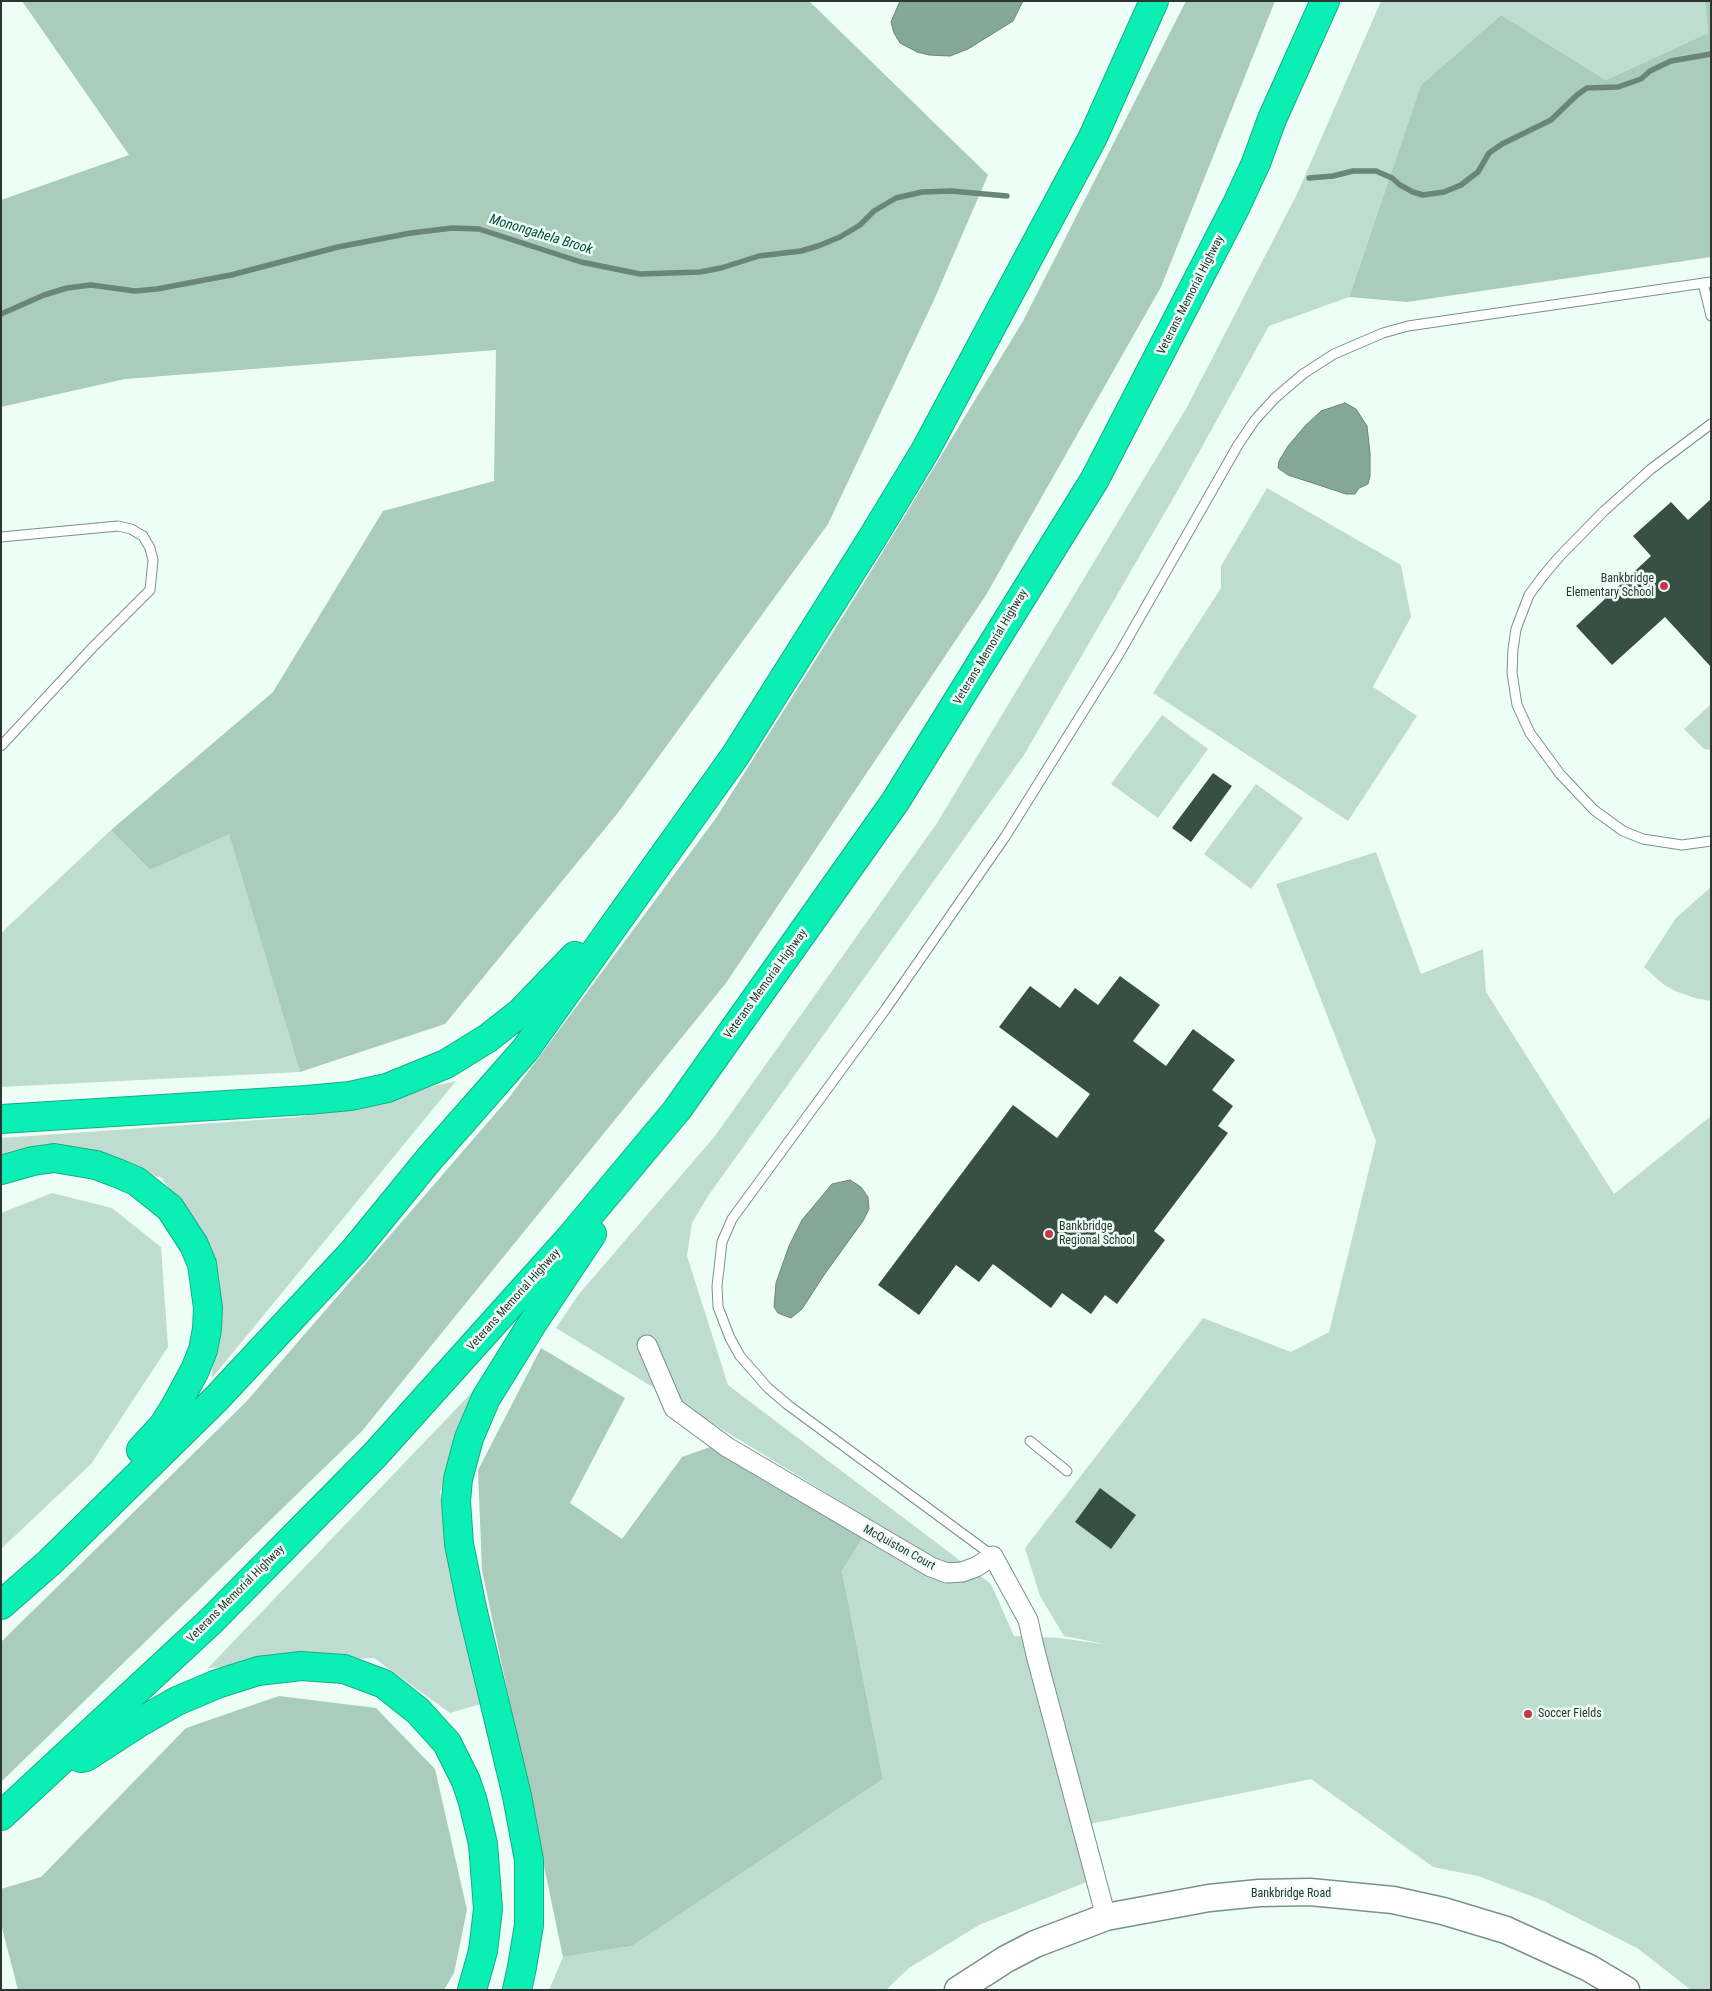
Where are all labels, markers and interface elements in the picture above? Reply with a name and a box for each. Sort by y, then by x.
water label: Monongahela Brook [487,211,595,259]
street label: Veterans Memorial Highway [1155,233,1227,357]
place label: Bankbridge Elementary School [1566,572,1654,600]
marker: Bankbridge Elementary School [1658,580,1670,592]
street label: Veterans Memorial Highway [951,587,1031,707]
street label: Veterans Memorial Highway [721,926,811,1042]
place label: Bankbridge Regional School [1059,1220,1135,1248]
marker: Bankbridge Regional School [1043,1228,1055,1240]
street label: Veterans Memorial Highway [464,1246,564,1354]
street label: McQuiston Court [861,1522,937,1574]
street label: Veterans Memorial Highway [184,1542,288,1646]
place label: Soccer Fields [1538,1707,1602,1721]
marker: Soccer Fields [1522,1708,1534,1720]
street label: Bankbridge Road [1251,1887,1331,1901]

